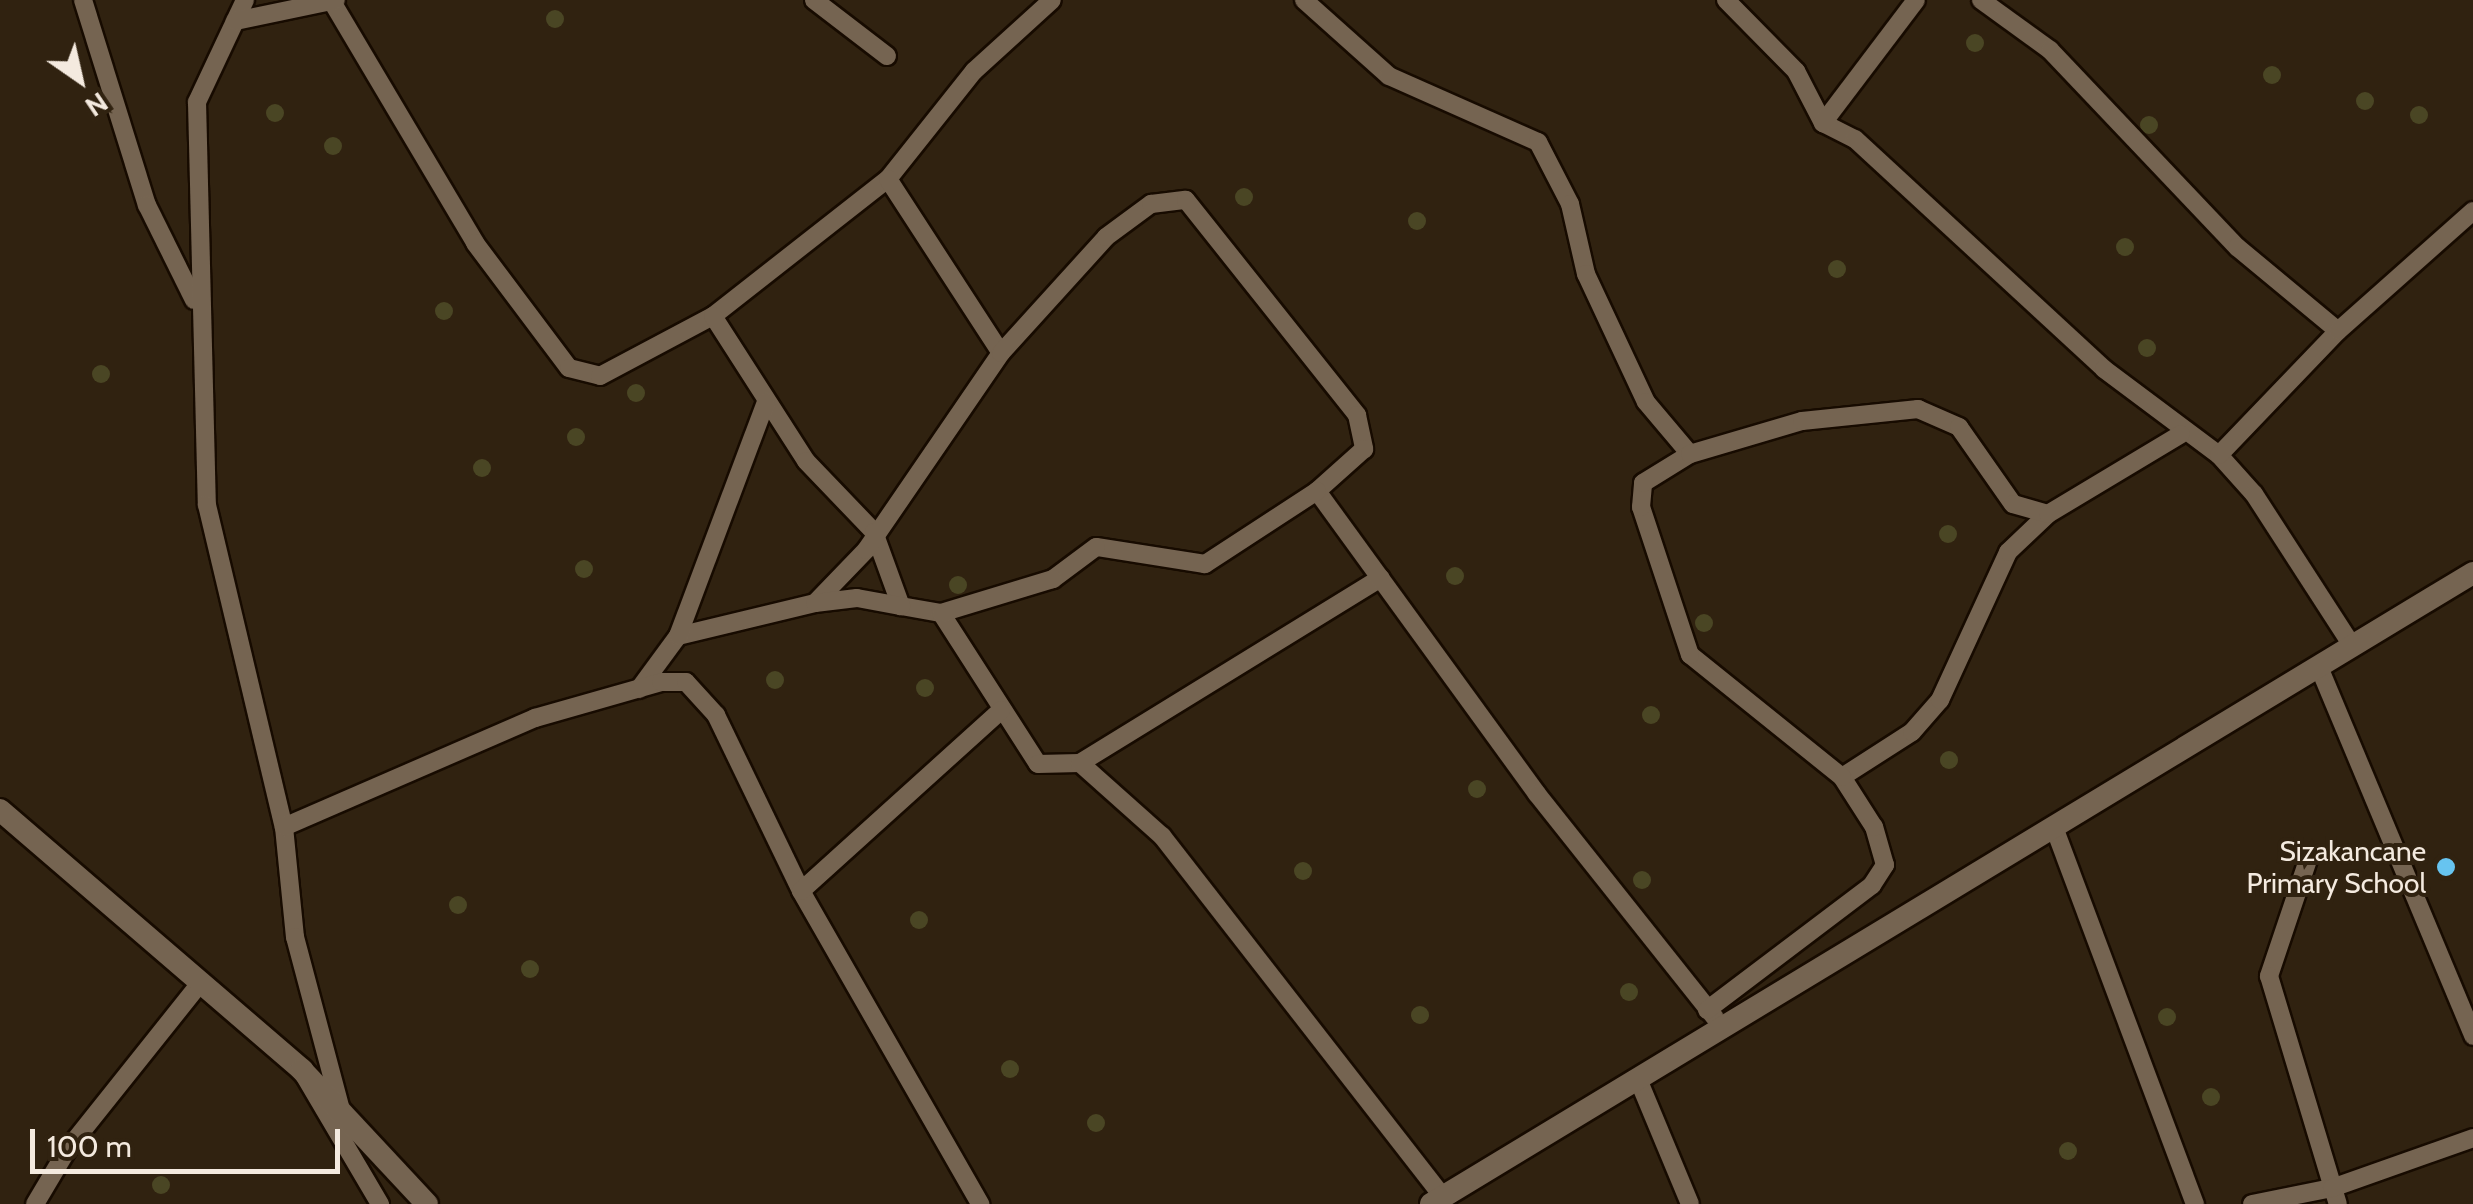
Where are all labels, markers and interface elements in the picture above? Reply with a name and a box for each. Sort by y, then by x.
north arrow [30,30,130,130]
text: N [79,85,114,124]
place label: Sizakancane Primary School [2246,834,2426,900]
marker: Sizakancane Primary School [2435,856,2457,878]
scale bar [35,1109,345,1171]
text: 100 m [47,1128,132,1165]

